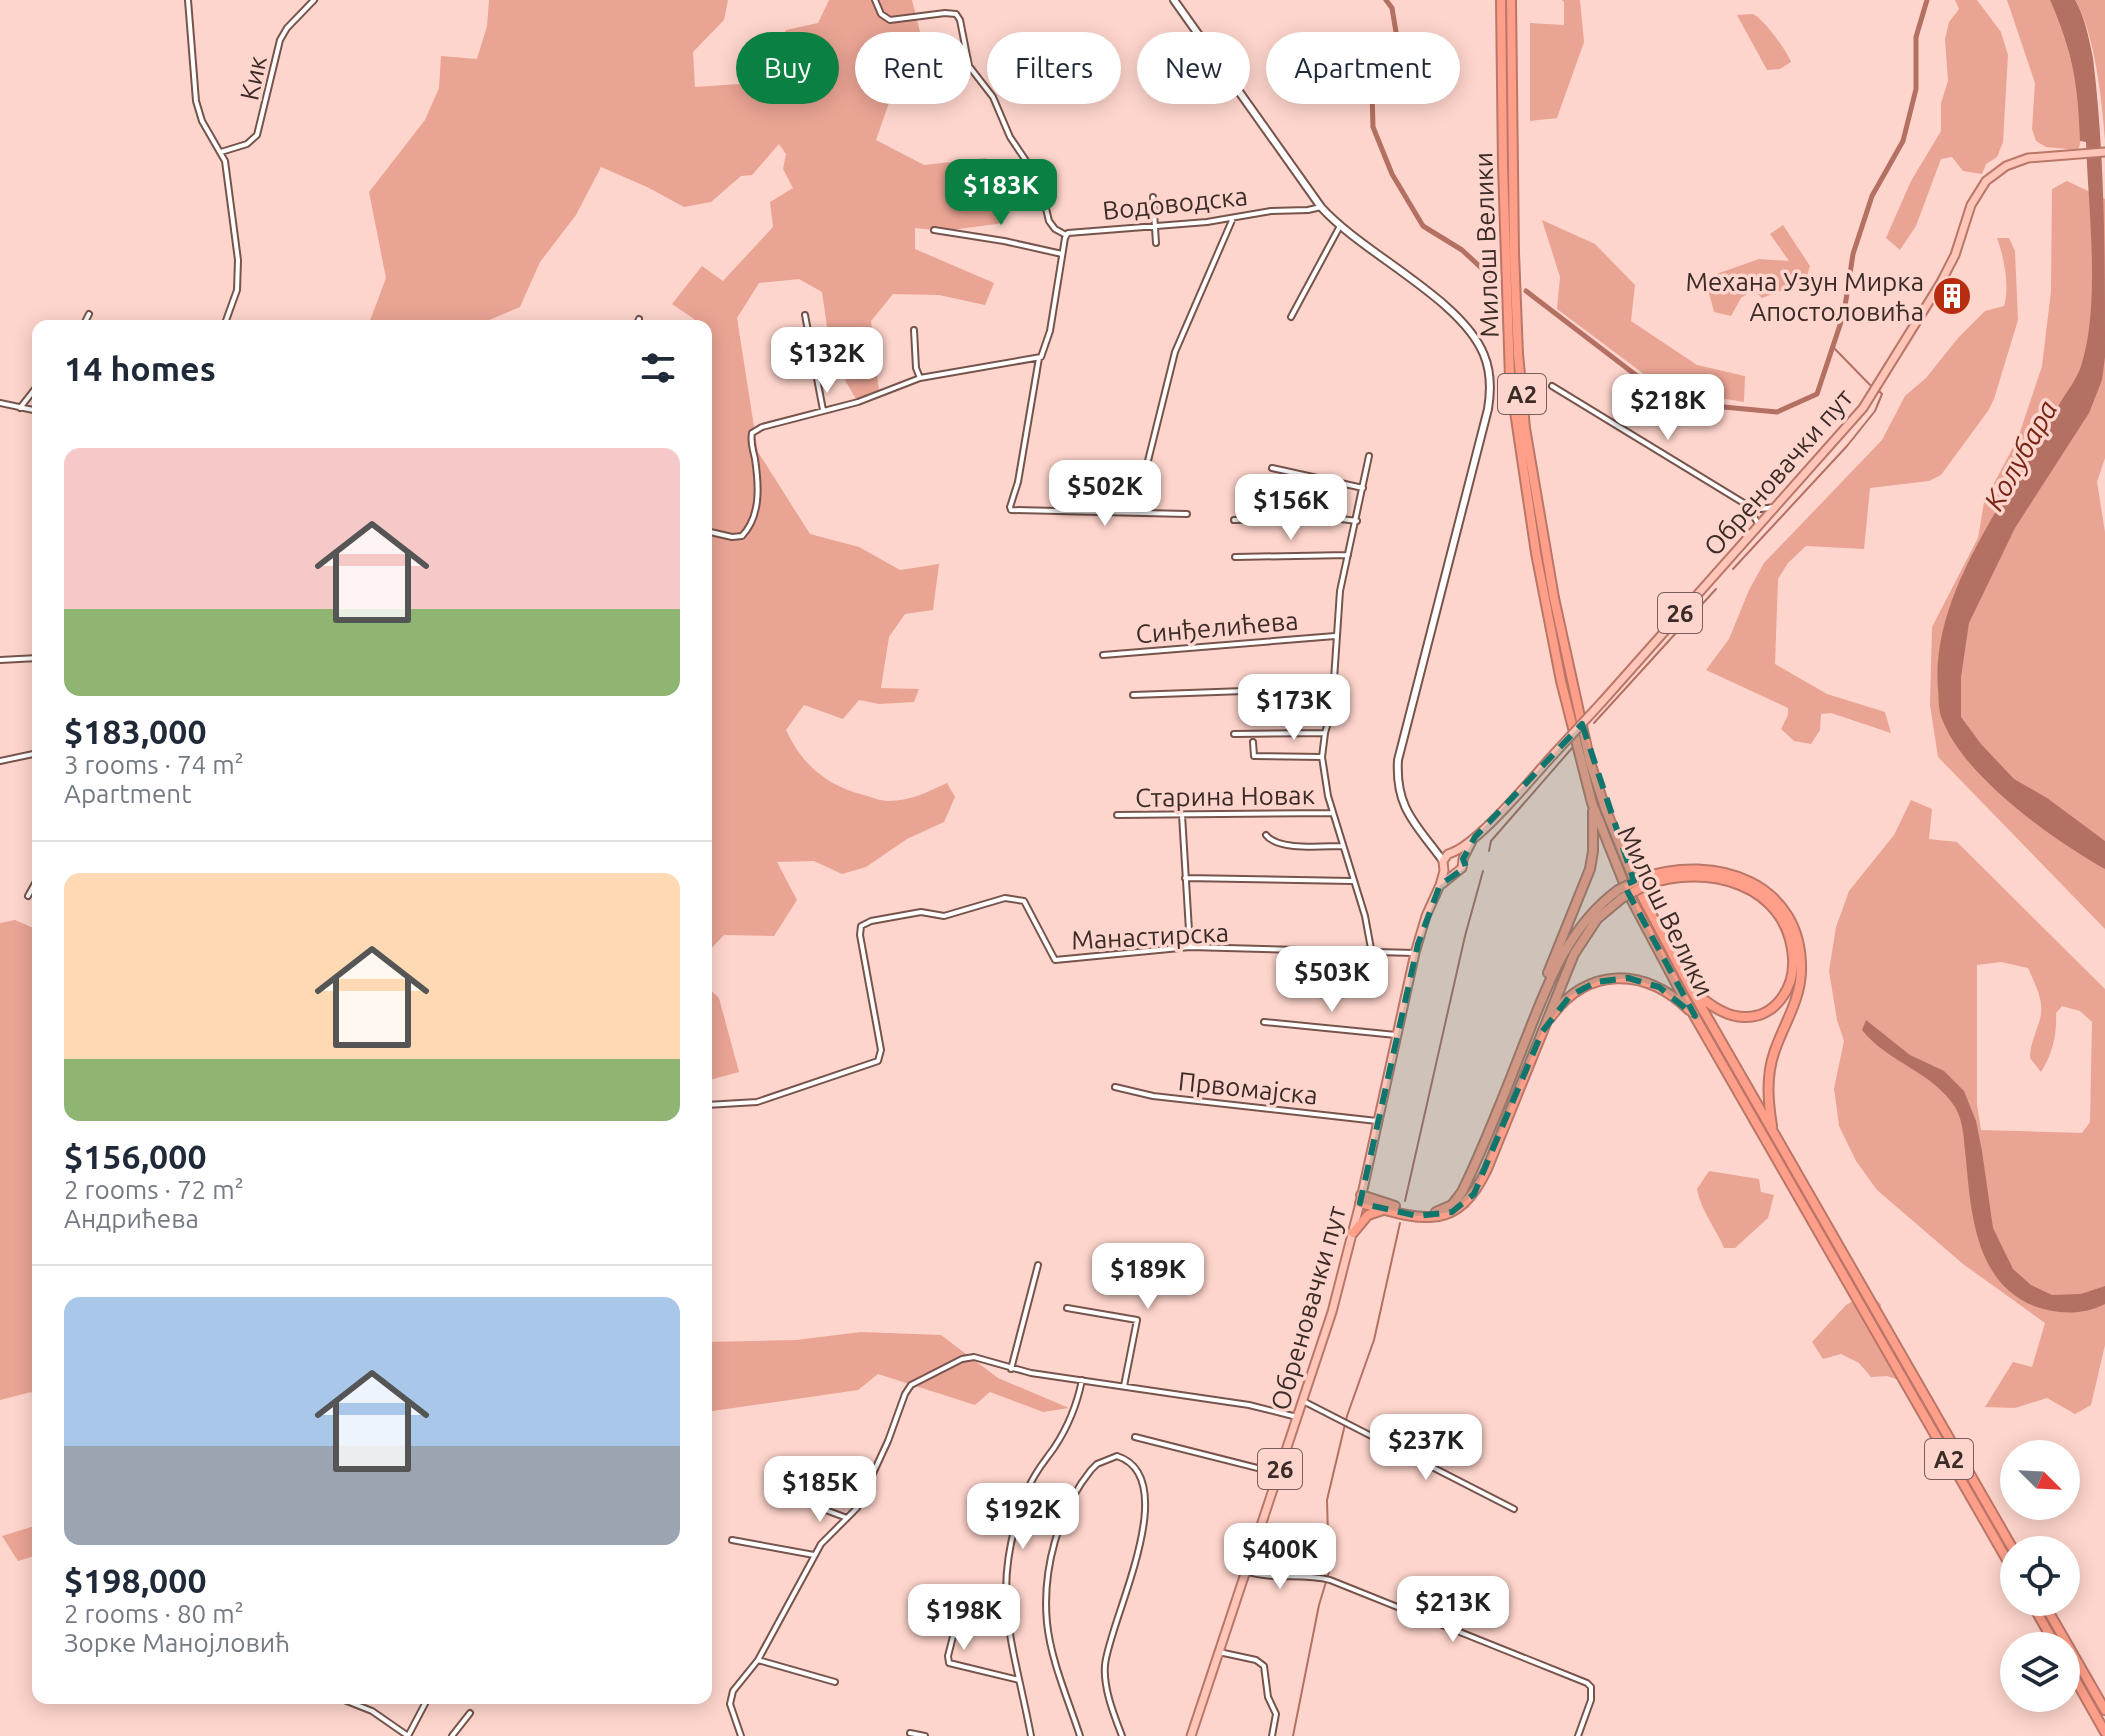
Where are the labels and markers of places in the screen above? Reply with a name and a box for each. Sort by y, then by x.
pin: $183K [945,159,1057,227]
place label: Механа Узун Мирка Апостоловића [1685,267,1924,326]
building icon: Механа Узун Мирка Апостоловића [1931,275,1973,317]
pin: $132K [771,327,883,395]
pin: $218K [1612,374,1724,442]
pin: $502K [1049,460,1161,528]
pin: $156K [1235,474,1347,542]
pin: $173K [1238,674,1350,742]
pin: $503K [1276,946,1388,1014]
pin: $189K [1092,1243,1204,1311]
pin: $237K [1370,1414,1482,1482]
pin: $185K [764,1456,876,1524]
pin: $192K [967,1483,1079,1551]
pin: $400K [1224,1523,1336,1591]
pin: $213K [1397,1576,1509,1644]
pin: $198K [908,1584,1020,1652]

